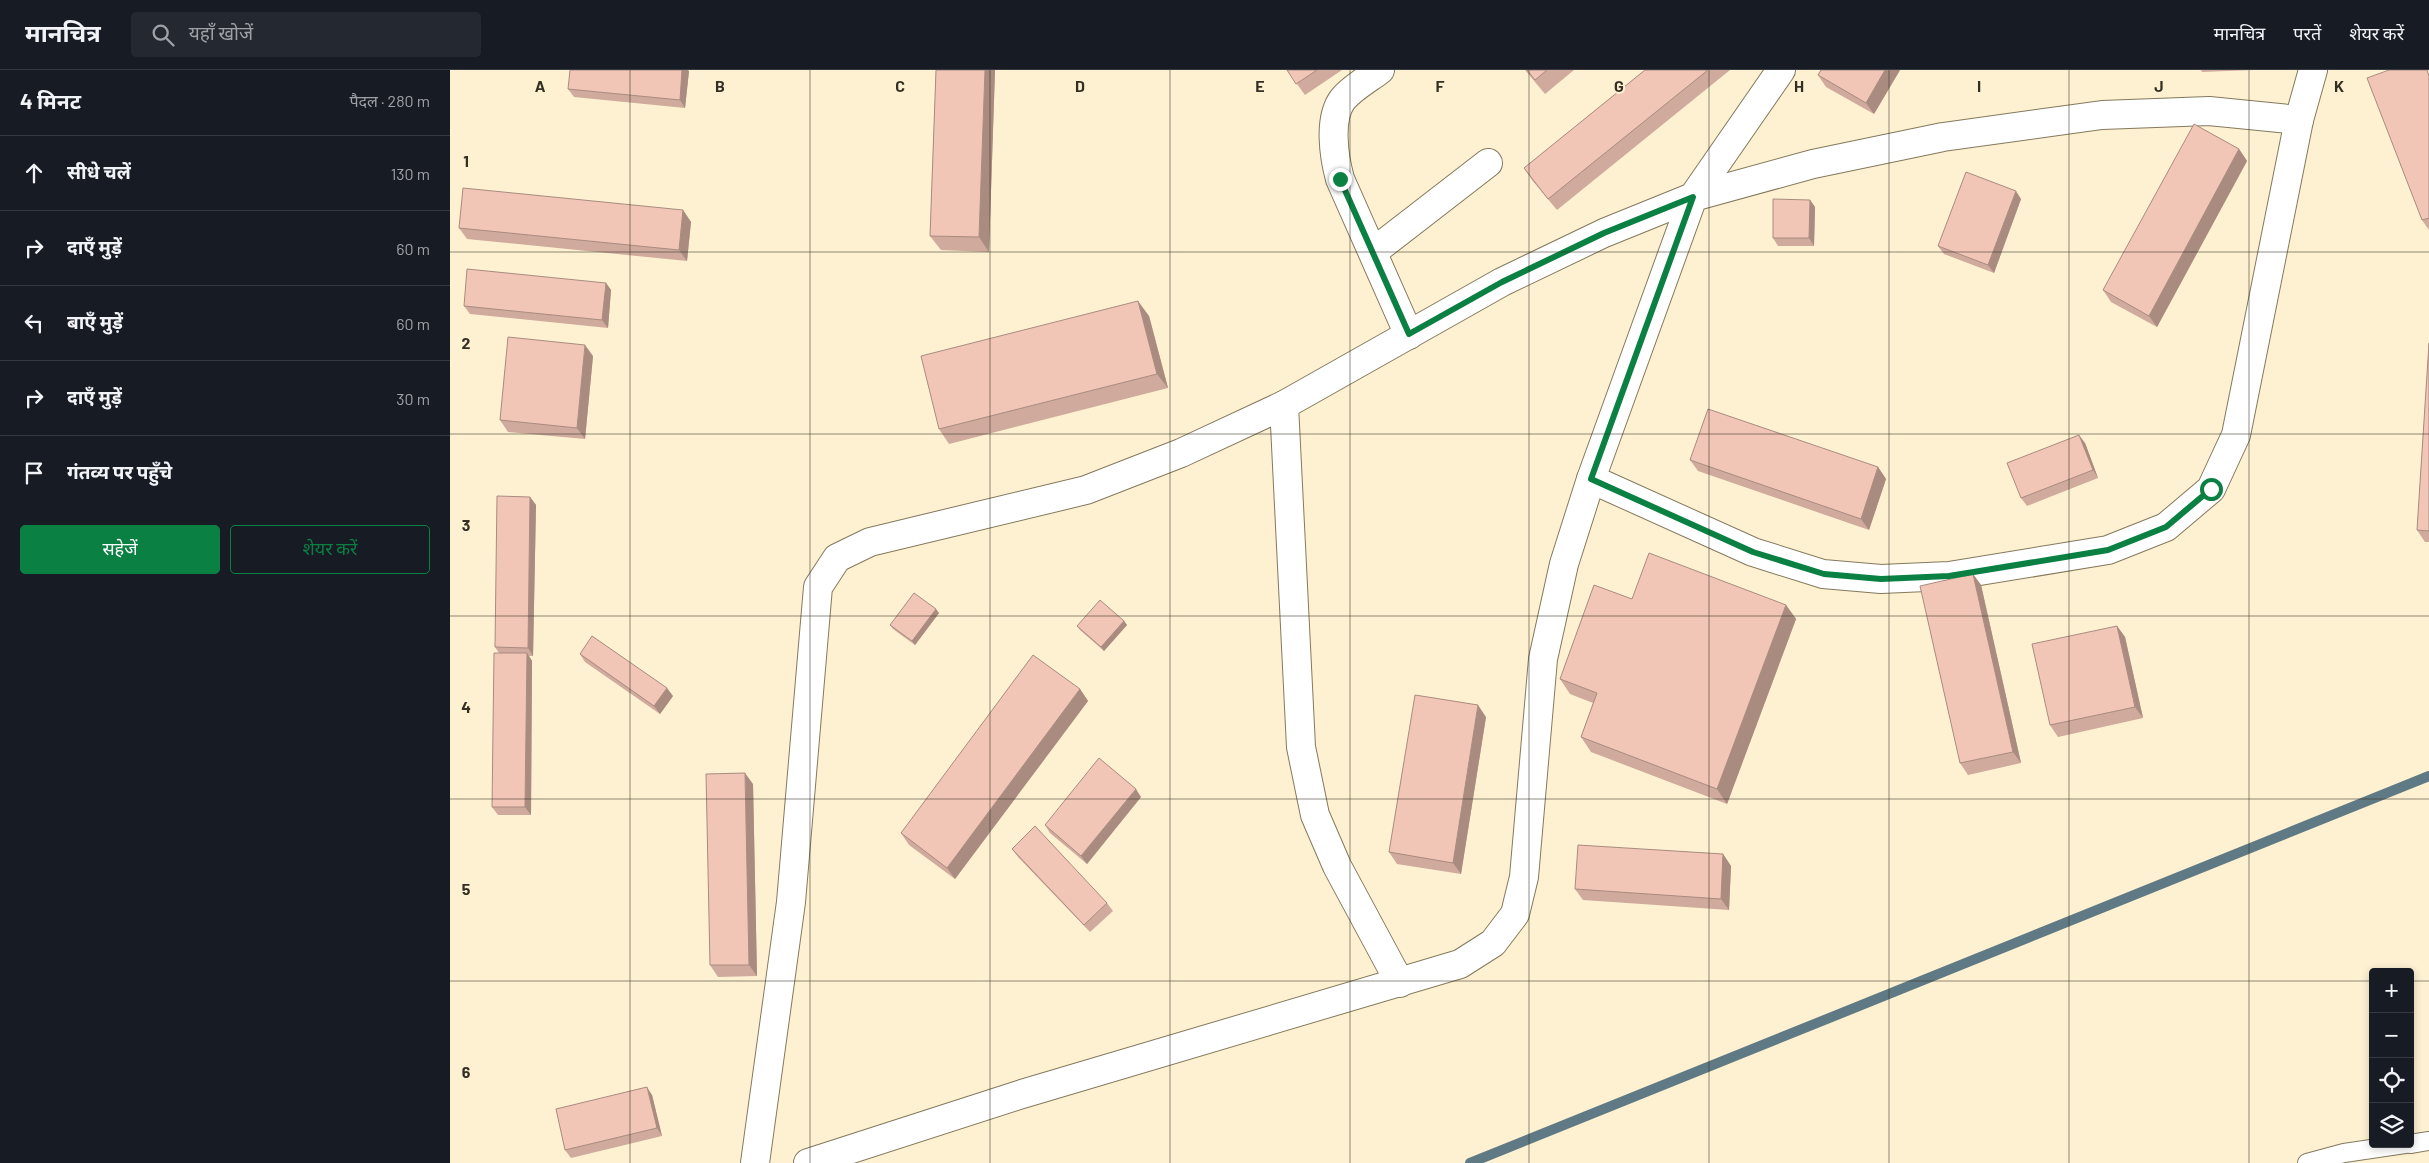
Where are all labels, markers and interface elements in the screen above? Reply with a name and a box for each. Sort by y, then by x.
search box [131,12,481,57]
text: मानचित्र [25,18,101,47]
icon: search [149,21,177,49]
text: यहाँ खोजें [189,21,253,44]
text: मानचित्र [2214,22,2265,44]
text: परतें [2293,22,2321,44]
text: शेयर करें [2349,22,2404,44]
text: A [535,76,546,95]
text: B [715,76,725,95]
text: C [895,76,905,95]
text: D [1075,76,1085,95]
text: E [1255,76,1265,95]
text: F [1436,76,1445,95]
text: G [1614,76,1624,95]
text: H [1794,76,1804,95]
text: I [1977,76,1981,95]
text: J [2154,76,2164,95]
text: K [2334,76,2344,95]
text: 4 मिनट [20,88,81,113]
text: पैदल · 280 m [349,91,430,110]
text: 1 [463,151,469,170]
icon: ahead [20,159,48,187]
text: सीधे चलें [67,160,131,183]
text: 130 m [391,164,430,183]
route end [1329,168,1352,191]
icon: right [20,234,48,262]
text: दाएँ मुड़ें [67,235,122,258]
text: 60 m [396,239,430,258]
icon: left [20,309,48,337]
text: बाएँ मुड़ें [67,310,123,333]
text: 60 m [396,314,430,333]
text: 2 [462,333,471,352]
icon: right [20,384,48,412]
text: दाएँ मुड़ें [67,385,122,408]
text: 30 m [396,389,430,408]
icon: arrive [20,459,48,487]
text: गंतव्य पर पहुँचे [67,460,172,483]
route start [2200,478,2223,501]
text: 3 [462,515,470,534]
button: सहेजें [20,525,220,574]
button: शेयर करें [230,525,430,574]
text: 4 [461,697,471,716]
text: 5 [462,879,471,898]
map controls [2369,968,2414,1148]
button: + [2369,968,2414,1013]
button: − [2369,1013,2414,1058]
button: locate [2369,1058,2414,1103]
text: 6 [462,1062,471,1081]
button: layers [2369,1103,2414,1148]

